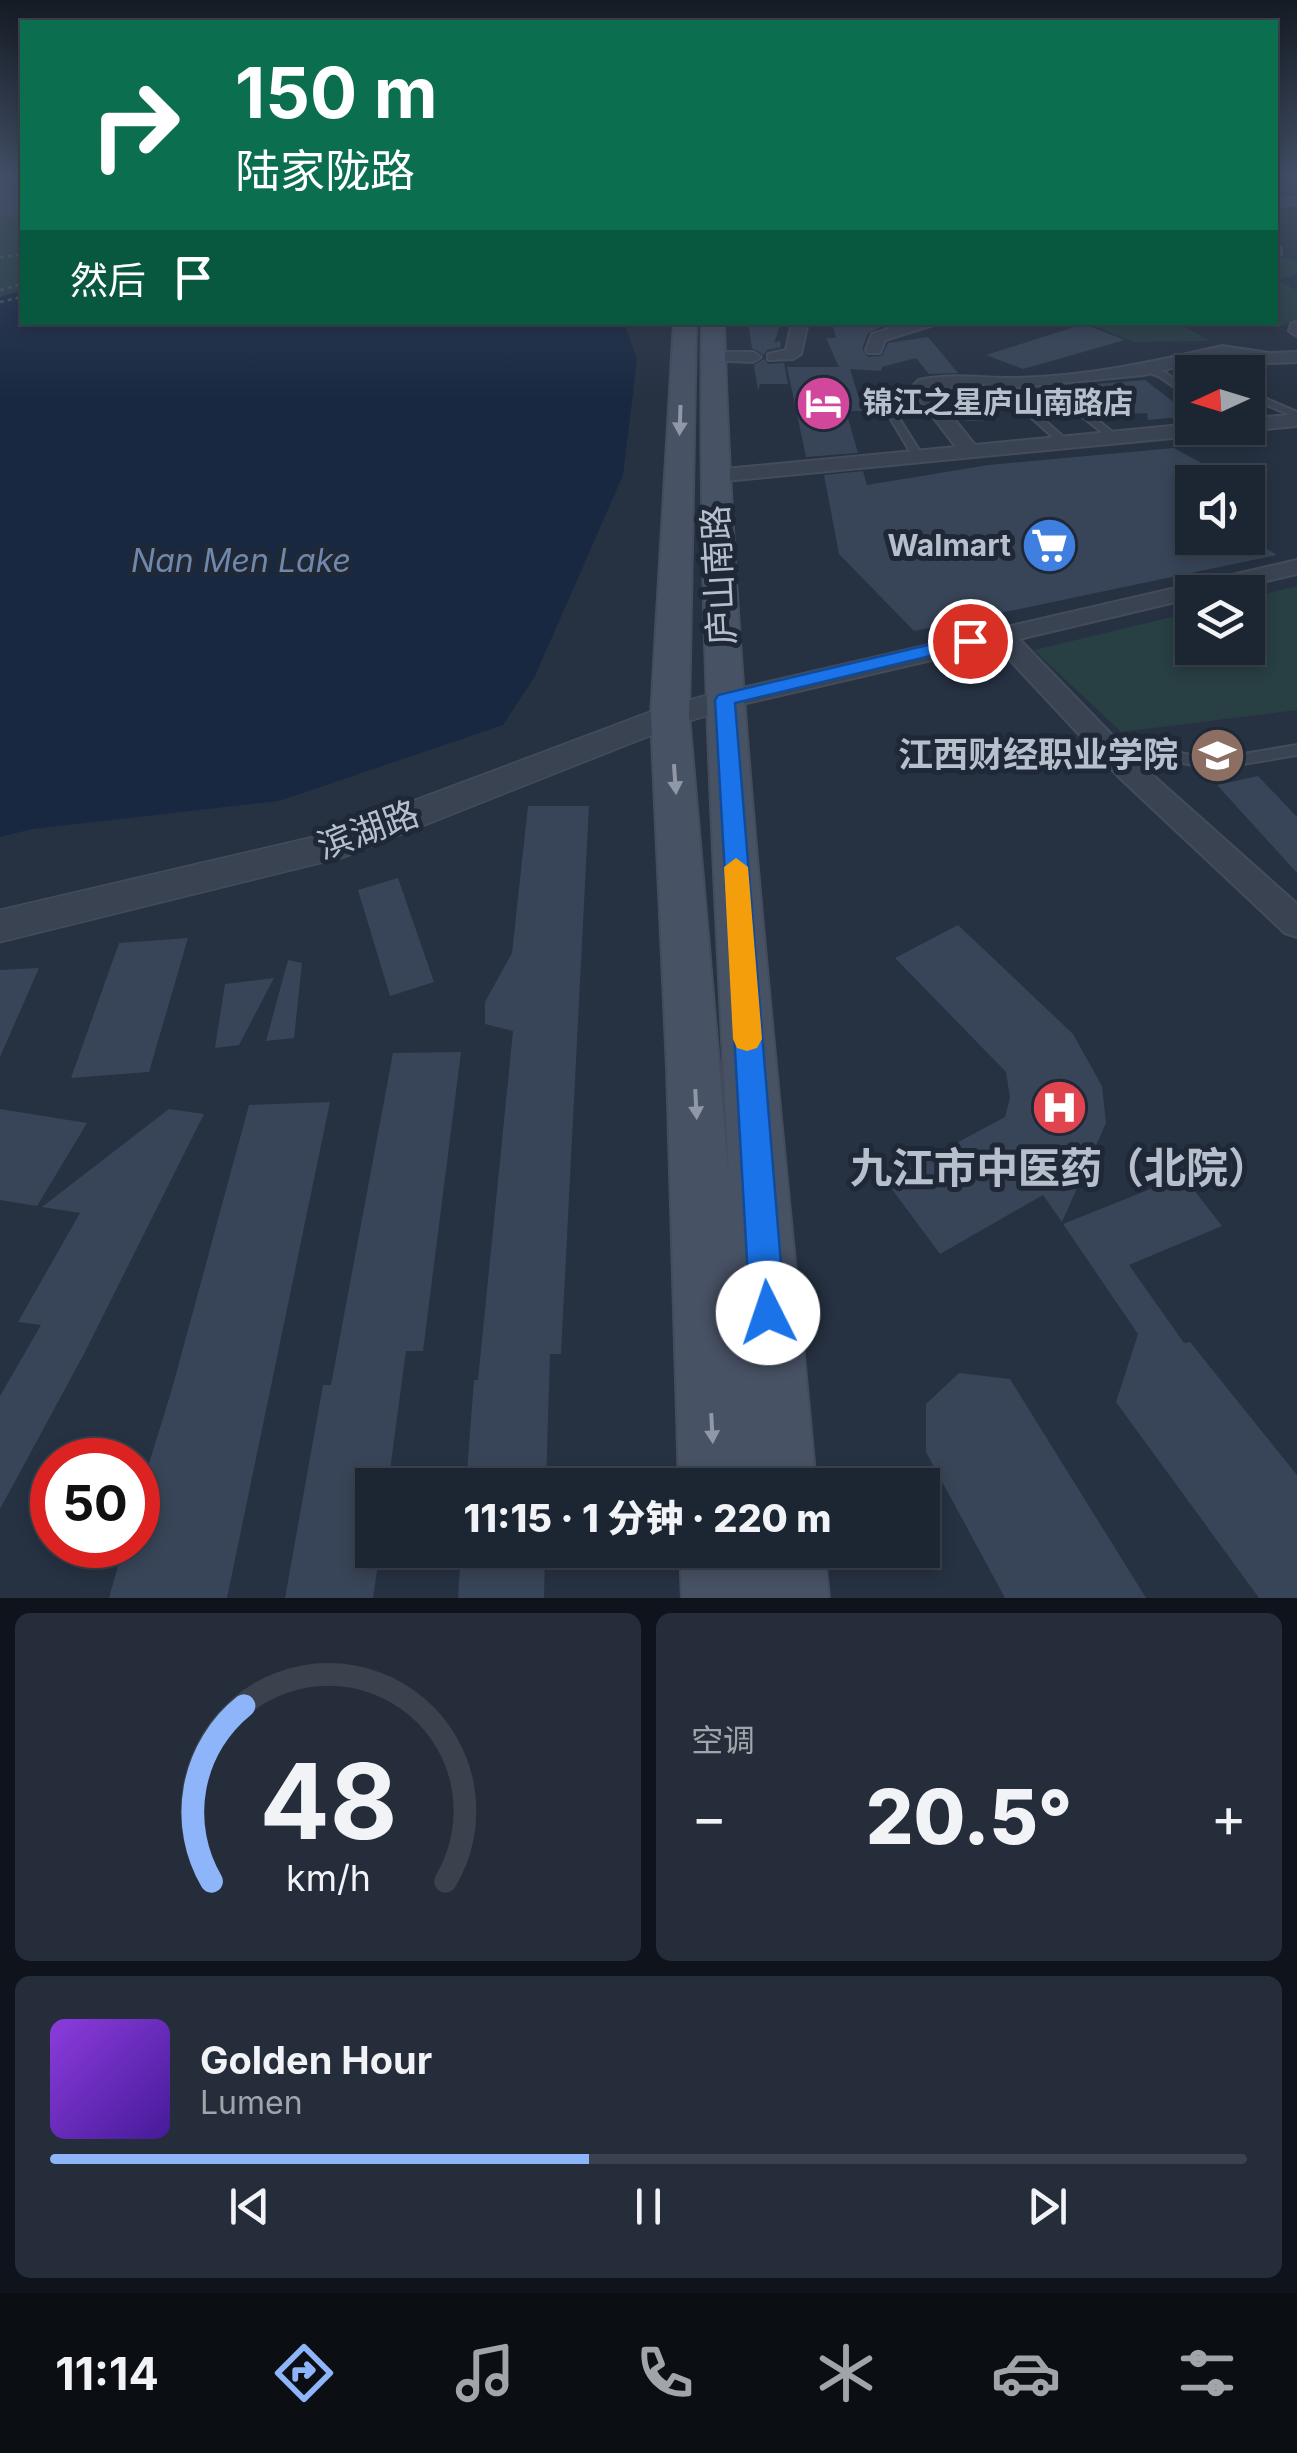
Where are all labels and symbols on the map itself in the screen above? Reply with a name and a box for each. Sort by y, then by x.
north arrow [1175,355,1265,445]
hotel icon: 锦江之星庐山南路店 [794,373,854,433]
place label: 锦江之星庐山南路店 [863,384,1133,420]
one-way arrow [672,404,688,436]
street label: 庐山南路 [693,504,743,646]
supermarket icon: Walmart [1020,516,1080,576]
place label: Walmart [887,527,1011,563]
water label: Nan Men Lake [131,541,351,580]
pin [928,599,1013,684]
school or university icon: 江西财经职业学院 [1187,725,1247,785]
place label: 江西财经职业学院 [898,733,1178,775]
one-way arrow [667,764,683,796]
street label: 滨湖路 [311,791,424,867]
hospital icon: 九江市中医药（北院） [1030,1078,1090,1138]
one-way arrow [688,1088,704,1120]
place label: 九江市中医药（北院） [850,1142,1270,1193]
position arrow [716,1261,820,1365]
one-way arrow [704,1413,720,1445]
speed limit sign: 50 [30,1438,160,1568]

